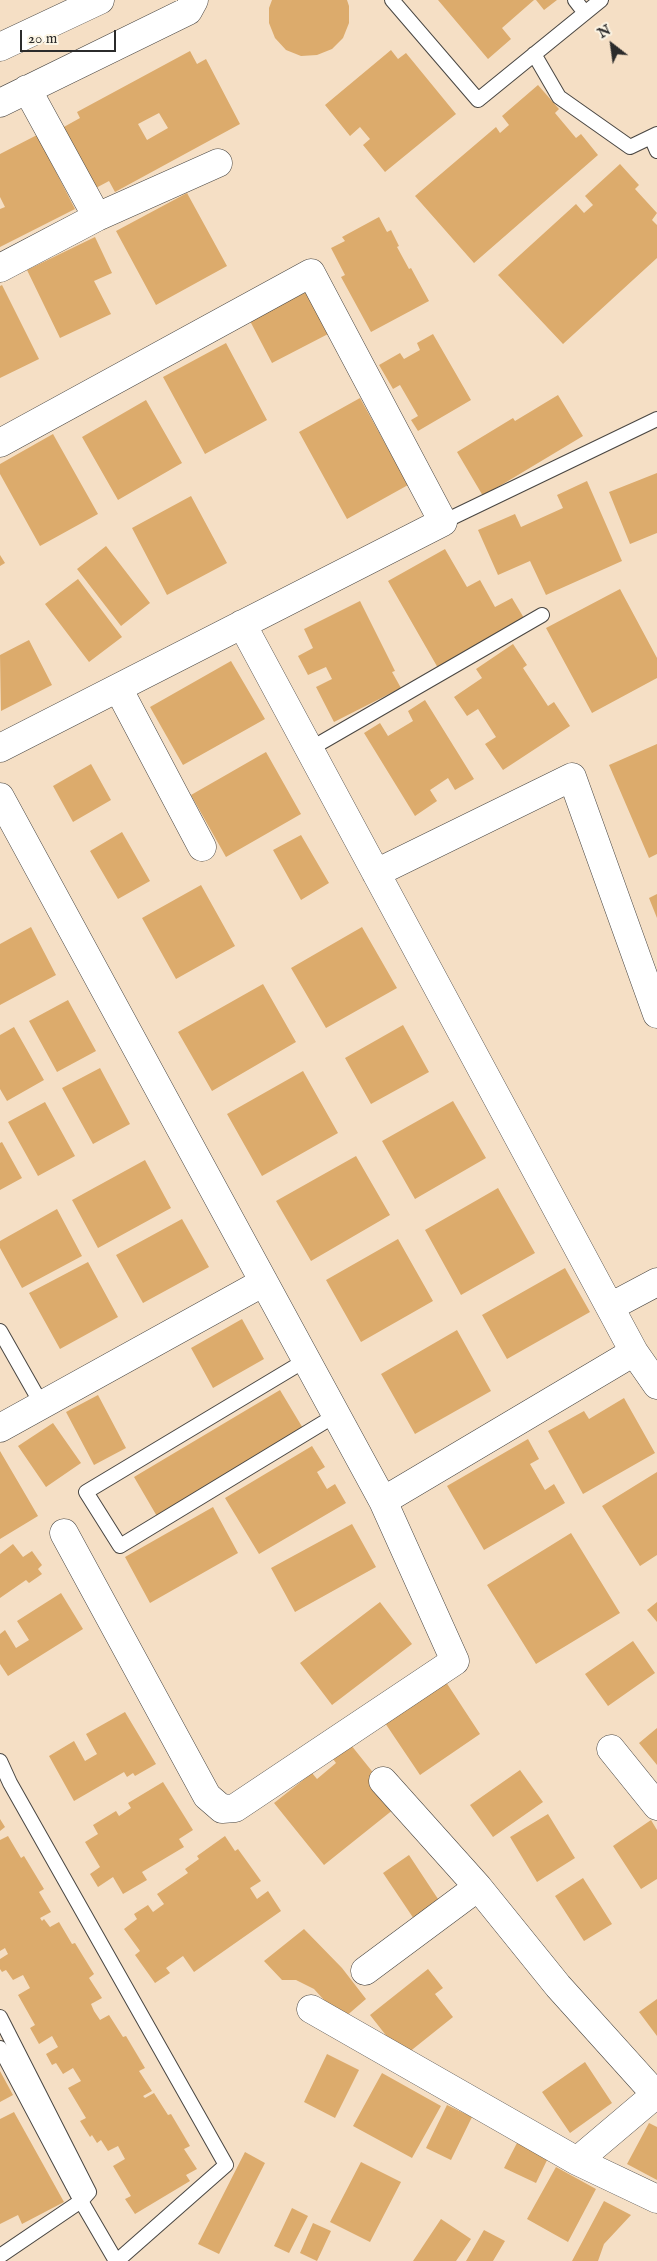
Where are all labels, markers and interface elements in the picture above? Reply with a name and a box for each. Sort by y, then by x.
scale bar [22,20,119,52]
north arrow [587,20,637,70]
text: N [595,21,614,43]
text: 20 m [28,29,57,48]

